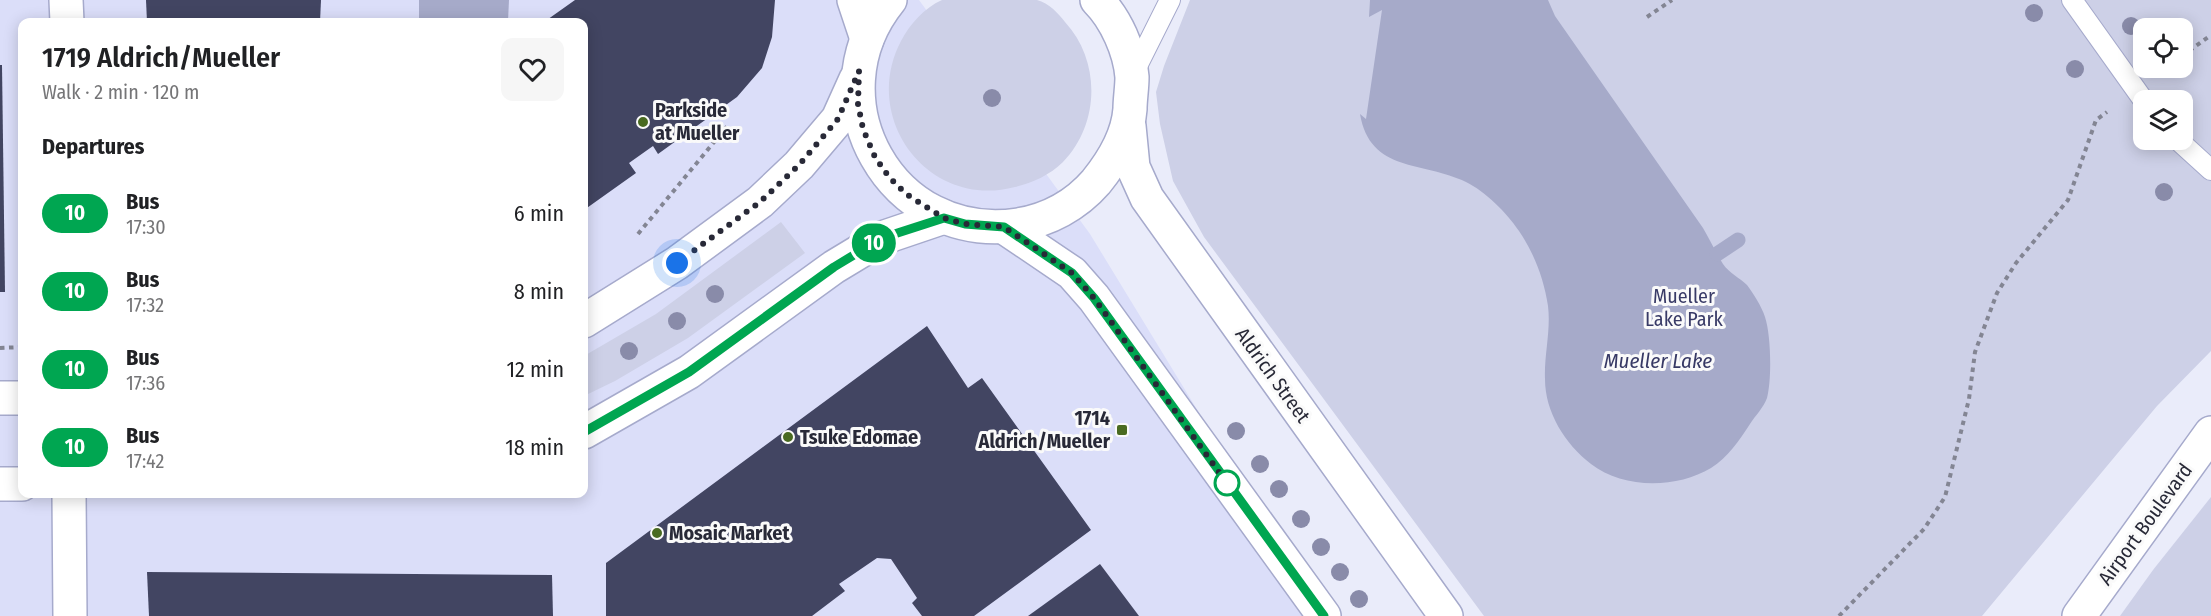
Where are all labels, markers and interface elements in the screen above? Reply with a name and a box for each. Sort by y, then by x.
map controls [2133,18,2193,150]
button: locate [2133,18,2193,78]
button: heart [501,38,564,101]
text: 1719 Aldrich/Mueller [42,41,280,74]
text: Walk · 2 min · 120 m [42,80,199,104]
button: layers [2133,90,2193,150]
place label: Parkside at Mueller [655,98,740,145]
marker: Parkside at Mueller [636,115,650,129]
text: Departures [42,133,144,160]
text: Bus [126,188,159,215]
text: 10 [65,200,85,226]
text: 6 min [514,200,564,227]
text: 17:30 [126,215,166,239]
line badge: 10 [847,224,901,262]
text: 10 [864,230,884,256]
your location [662,248,692,278]
text: Bus [126,266,159,293]
text: 10 [65,278,85,304]
text: 8 min [514,278,564,305]
park label: Mueller Lake Park [1645,284,1724,331]
text: 17:32 [126,293,164,317]
street label: Aldrich Street [1231,323,1316,427]
text: Bus [126,344,159,371]
water label: Mueller Lake [1604,348,1712,374]
text: 10 [65,356,85,382]
text: 12 min [506,356,564,383]
text: 17:36 [126,371,165,395]
place label: 1714 Aldrich/Mueller [978,406,1111,453]
text: Bus [126,422,159,449]
marker: 1714 Aldrich/Mueller [1115,423,1129,437]
place label: Tsuke Edomae [800,425,918,449]
marker: Tsuke Edomae [781,430,795,444]
text: 10 [65,434,85,460]
text: 18 min [505,434,564,461]
text: 17:42 [126,449,164,473]
street label: Airport Boulevard [2093,459,2197,589]
unlabelled marker [1214,470,1240,496]
place label: Mosaic Market [669,521,790,545]
marker: Mosaic Market [650,526,664,540]

